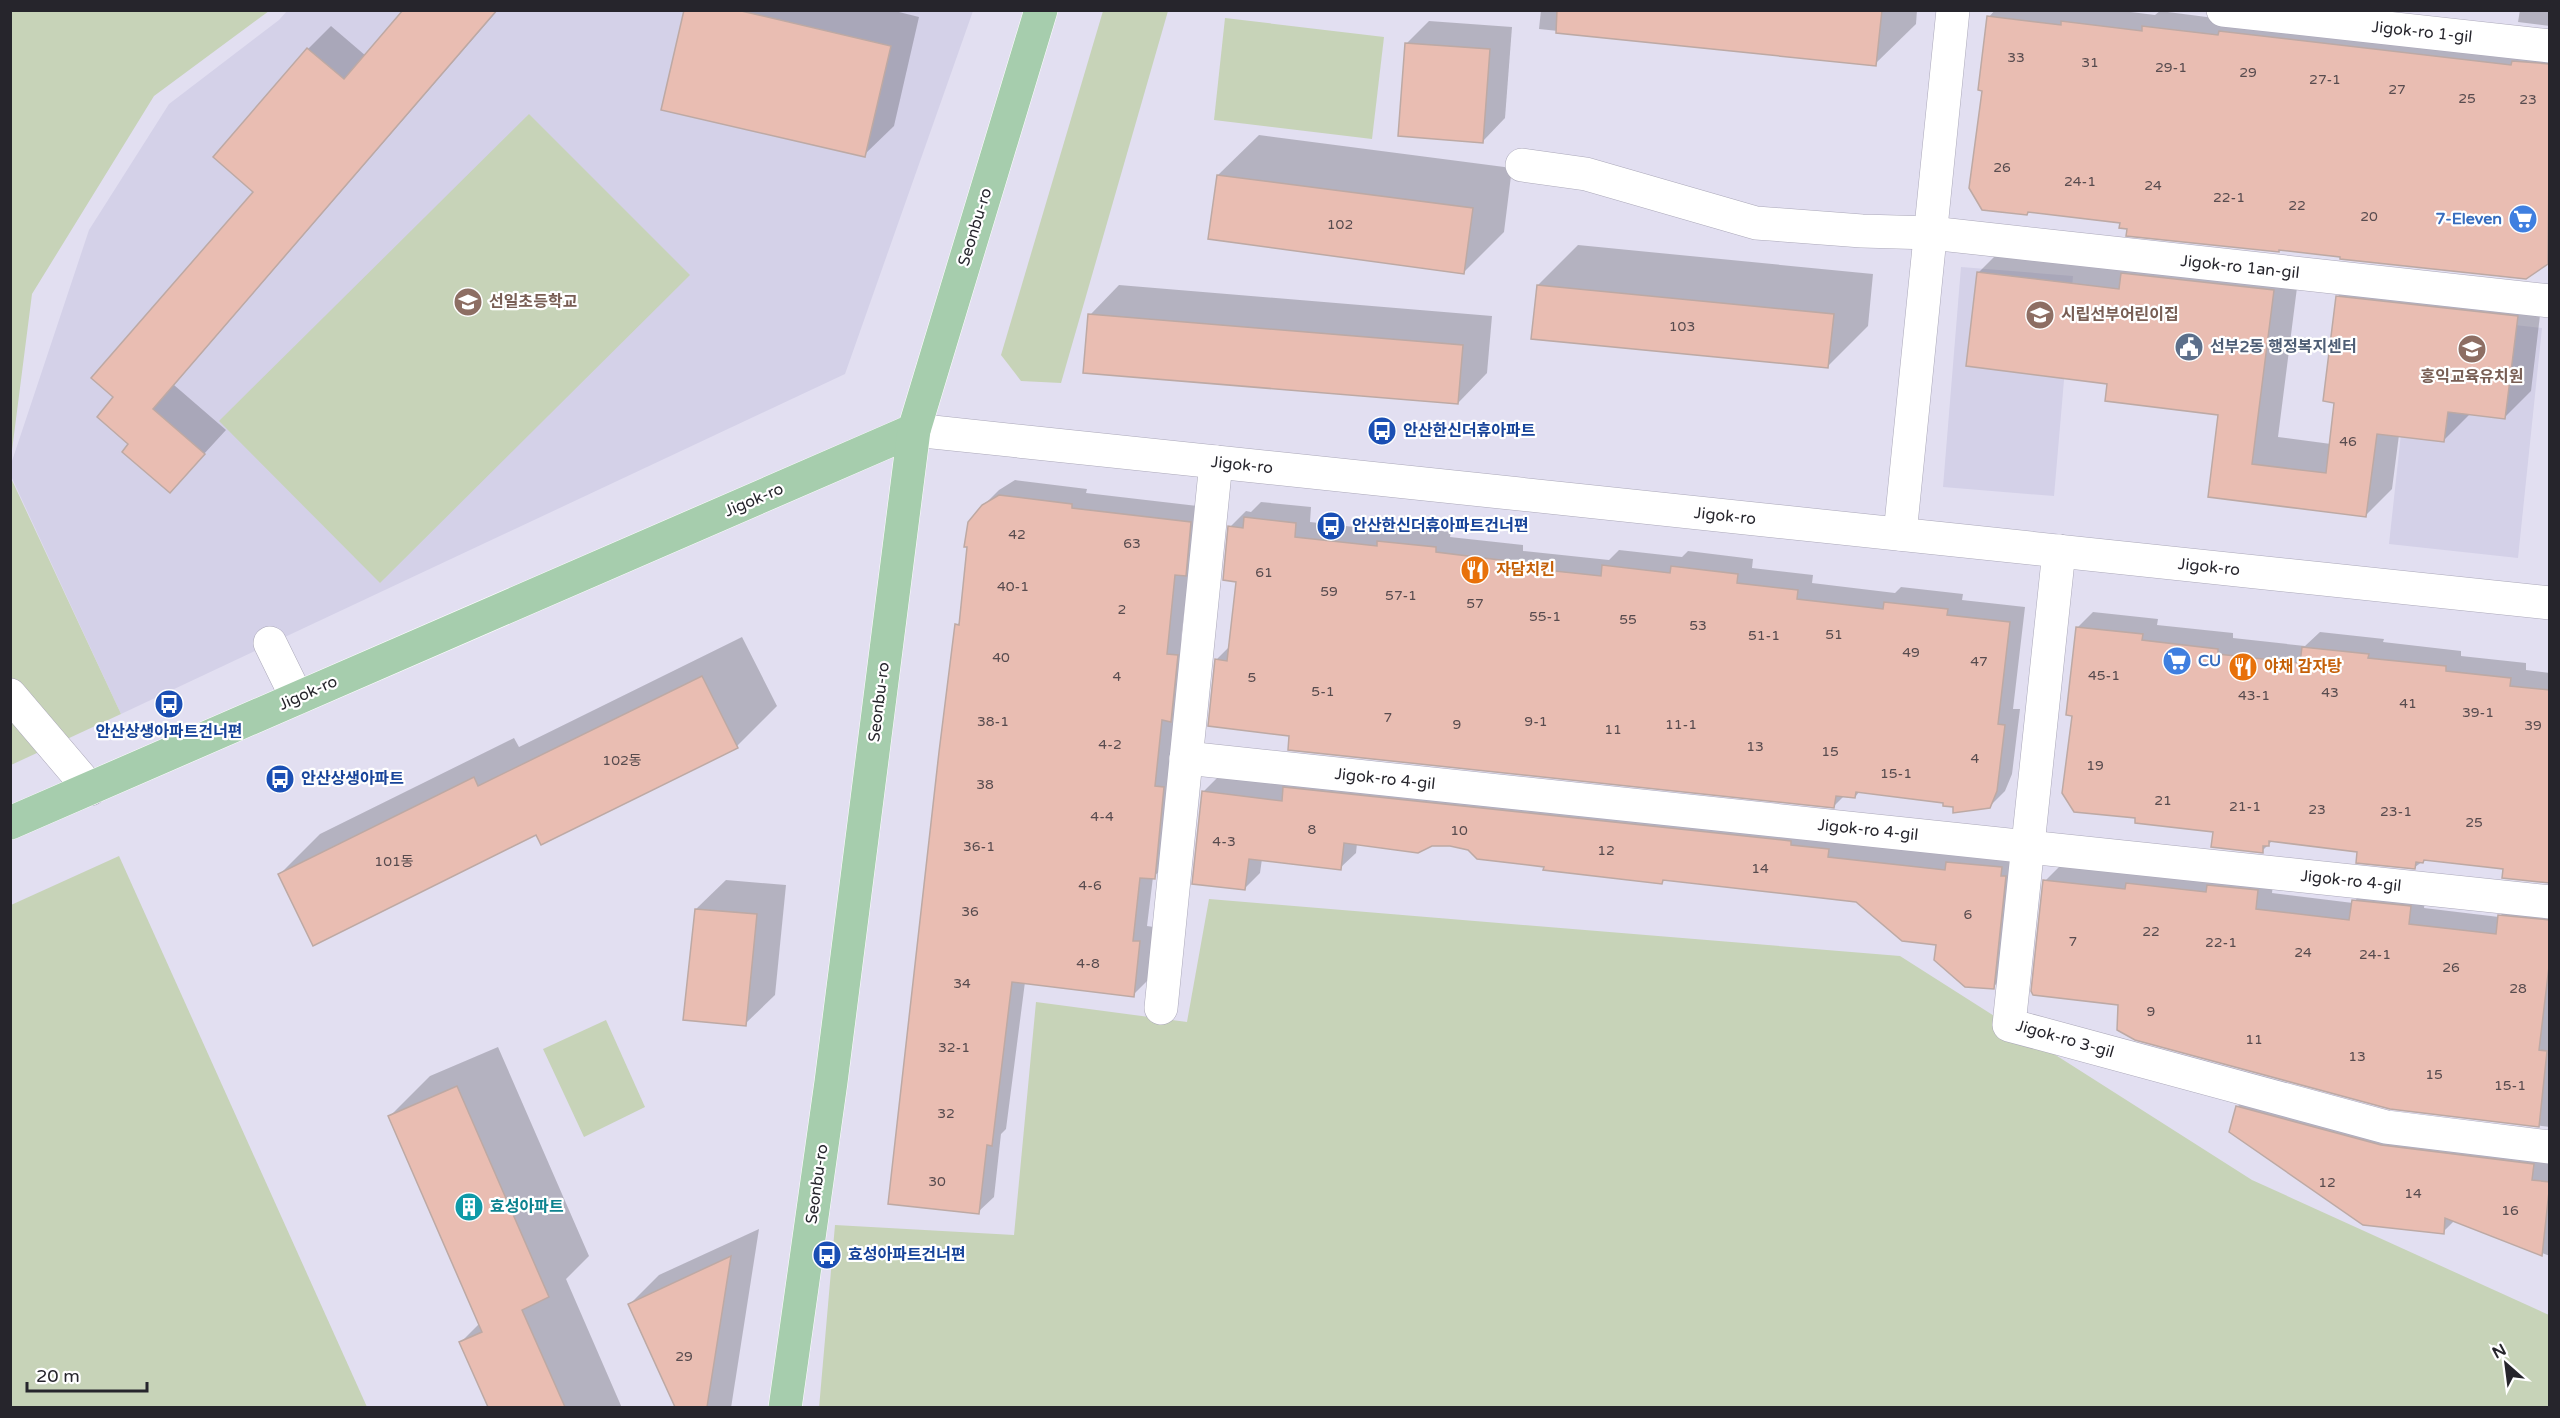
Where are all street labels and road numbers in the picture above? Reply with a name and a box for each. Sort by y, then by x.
street label: Jigok-ro 1-gil [2371,17,2473,47]
street label: Seonbu-ro [954,186,996,268]
street label: Jigok-ro 1an-gil [2179,251,2301,283]
street label: Jigok-ro [1210,452,1274,478]
street label: Jigok-ro [721,479,787,521]
street label: Jigok-ro [1693,503,1757,529]
street label: Jigok-ro [2177,554,2241,580]
street label: Seonbu-ro [864,661,894,743]
street label: Jigok-ro [276,671,340,715]
street label: Jigok-ro 4-gil [1334,764,1436,794]
street label: Jigok-ro 4-gil [1817,815,1919,845]
street label: Jigok-ro 4-gil [2300,866,2402,896]
street label: Jigok-ro 3-gil [2014,1015,2116,1063]
street label: Seonbu-ro [802,1143,832,1225]

